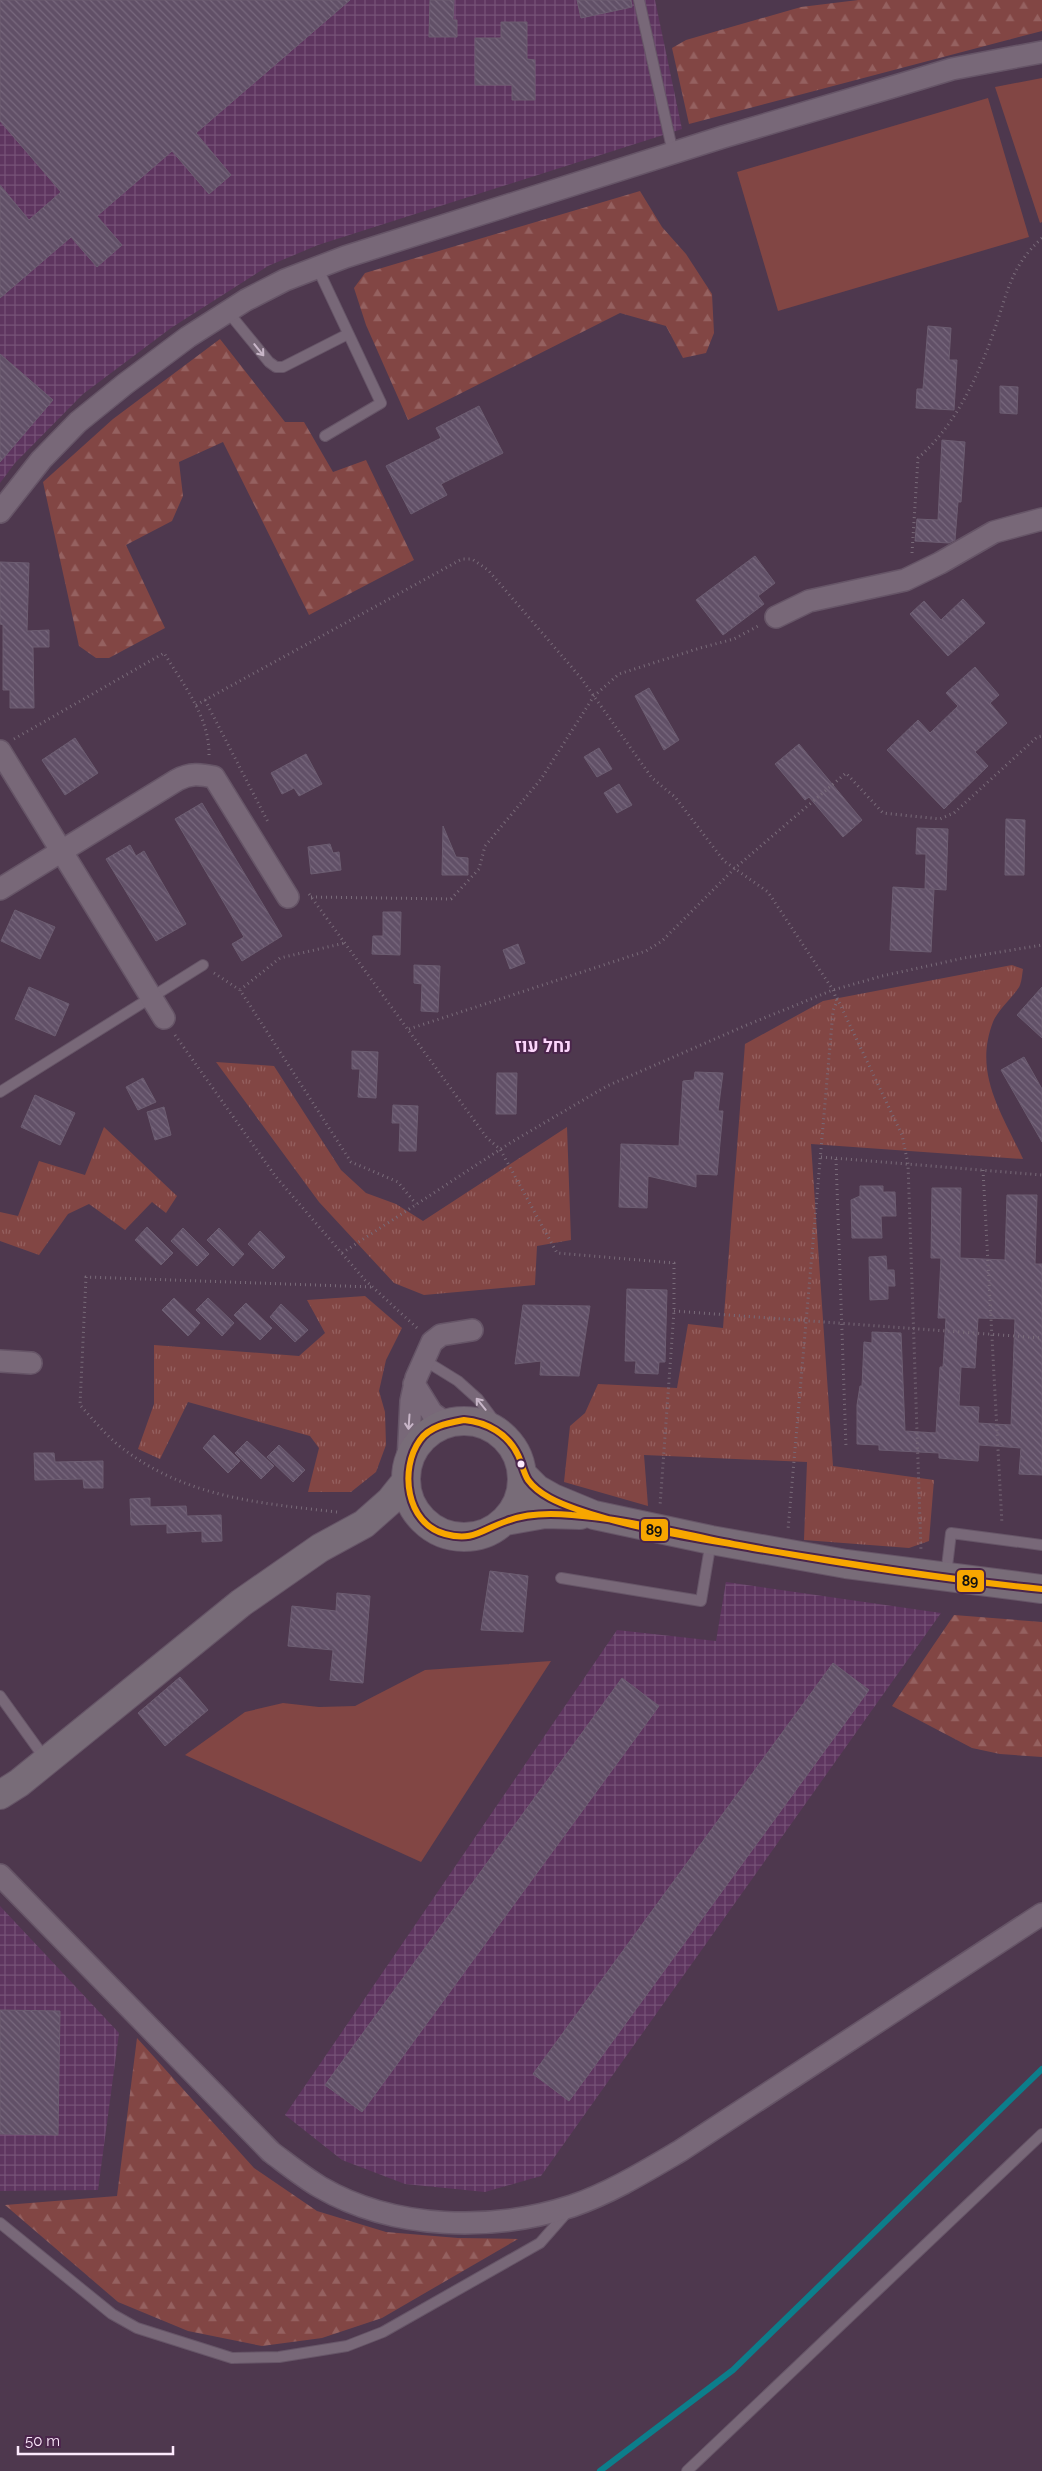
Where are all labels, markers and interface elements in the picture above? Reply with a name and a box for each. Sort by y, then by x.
one-way arrow [253,343,264,356]
district label: נחל עוז [515,1035,571,1056]
one-way arrow [476,1398,487,1411]
one-way arrow [404,1414,414,1430]
unlabelled marker [516,1459,526,1469]
line badge: 89 [640,1518,669,1542]
text: 89 [646,1522,662,1538]
line badge: 89 [956,1569,985,1593]
text: 89 [962,1573,978,1589]
scale bar [18,2424,172,2456]
text: 50 m [25,2432,60,2450]

